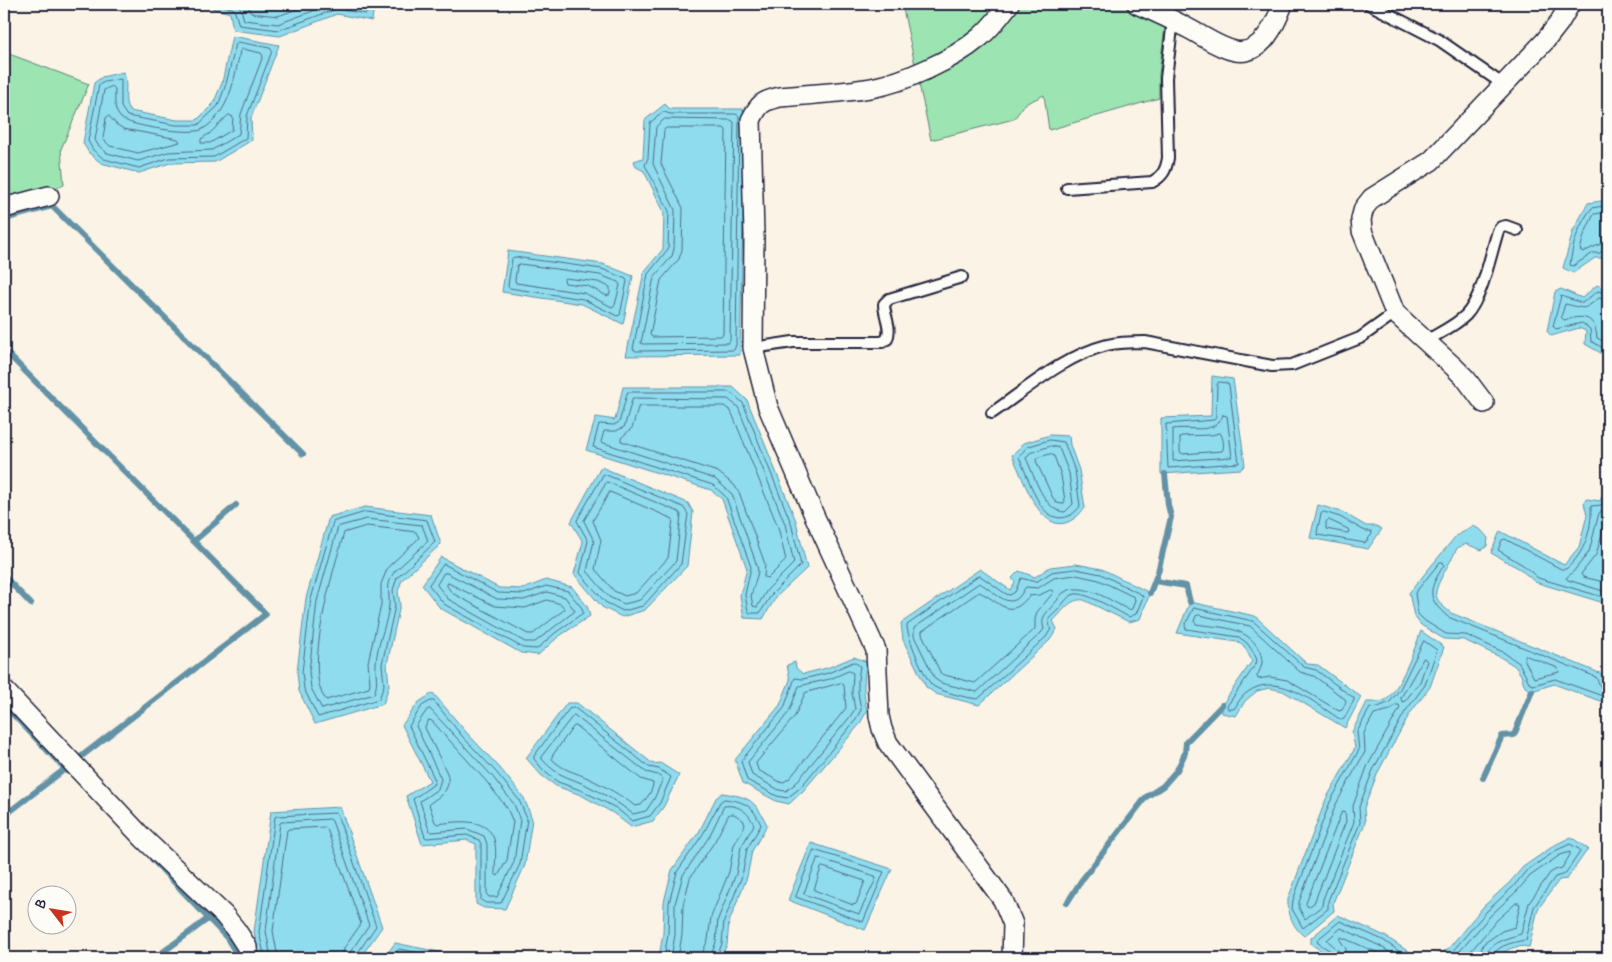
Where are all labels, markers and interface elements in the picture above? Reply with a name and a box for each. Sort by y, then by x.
north arrow [28,884,78,934]
text: B [32,895,52,912]

